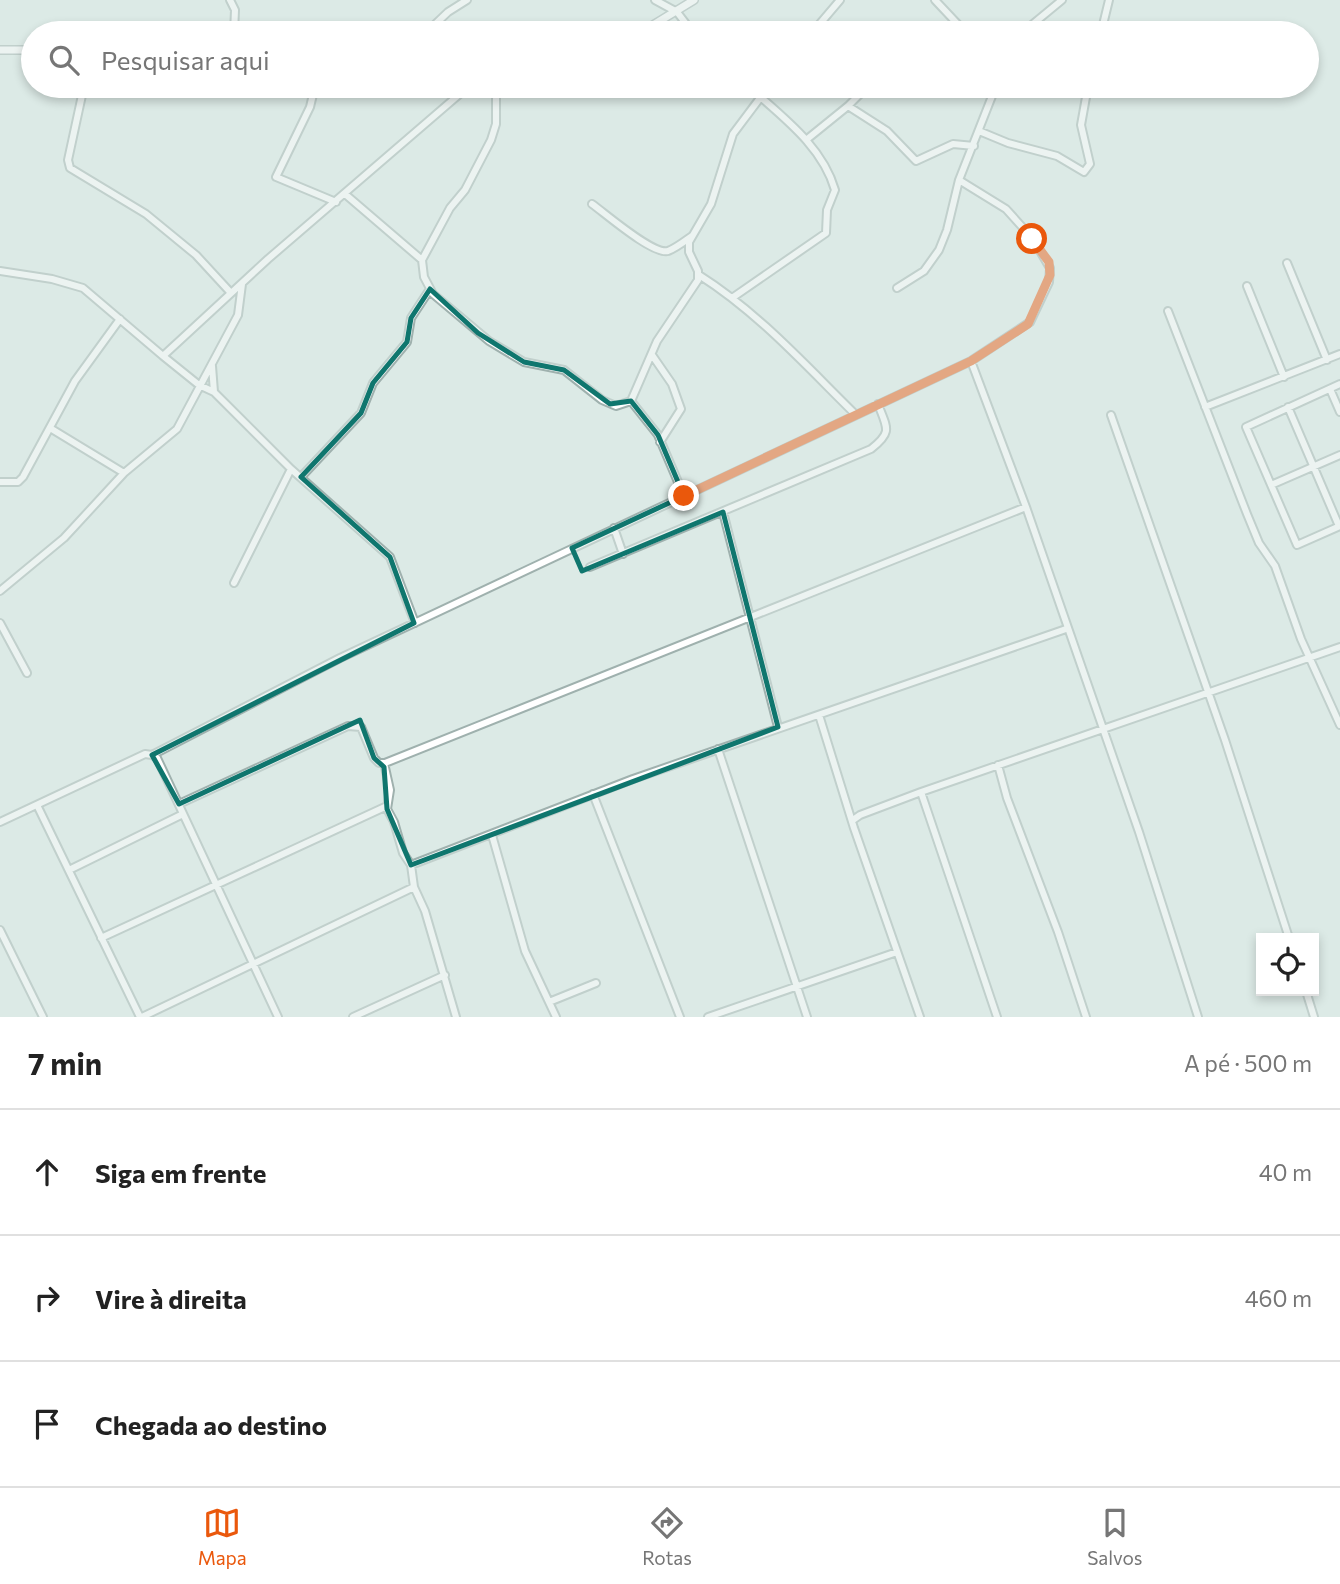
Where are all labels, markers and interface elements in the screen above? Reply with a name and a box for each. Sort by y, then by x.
search box [21,21,1319,98]
icon: search [45,41,83,79]
text: Pesquisar aqui [101,44,270,75]
route start [1016,223,1047,254]
route end [668,480,699,511]
map controls [1256,933,1319,996]
button: locate [1256,933,1319,996]
text: 7 min [28,1044,102,1081]
text: A pé · 500 m [1184,1049,1312,1077]
icon: ahead [28,1153,66,1191]
text: Siga em frente [95,1157,266,1188]
text: 40 m [1259,1158,1312,1186]
icon: right [28,1279,66,1317]
text: Vire à direita [95,1283,247,1314]
text: 460 m [1245,1284,1312,1312]
icon: arrive [28,1405,66,1443]
text: Chegada ao destino [95,1409,327,1440]
tab: Mapa [198,1504,247,1569]
tab: Rotas [642,1504,692,1569]
tab: Salvos [1087,1504,1142,1569]

